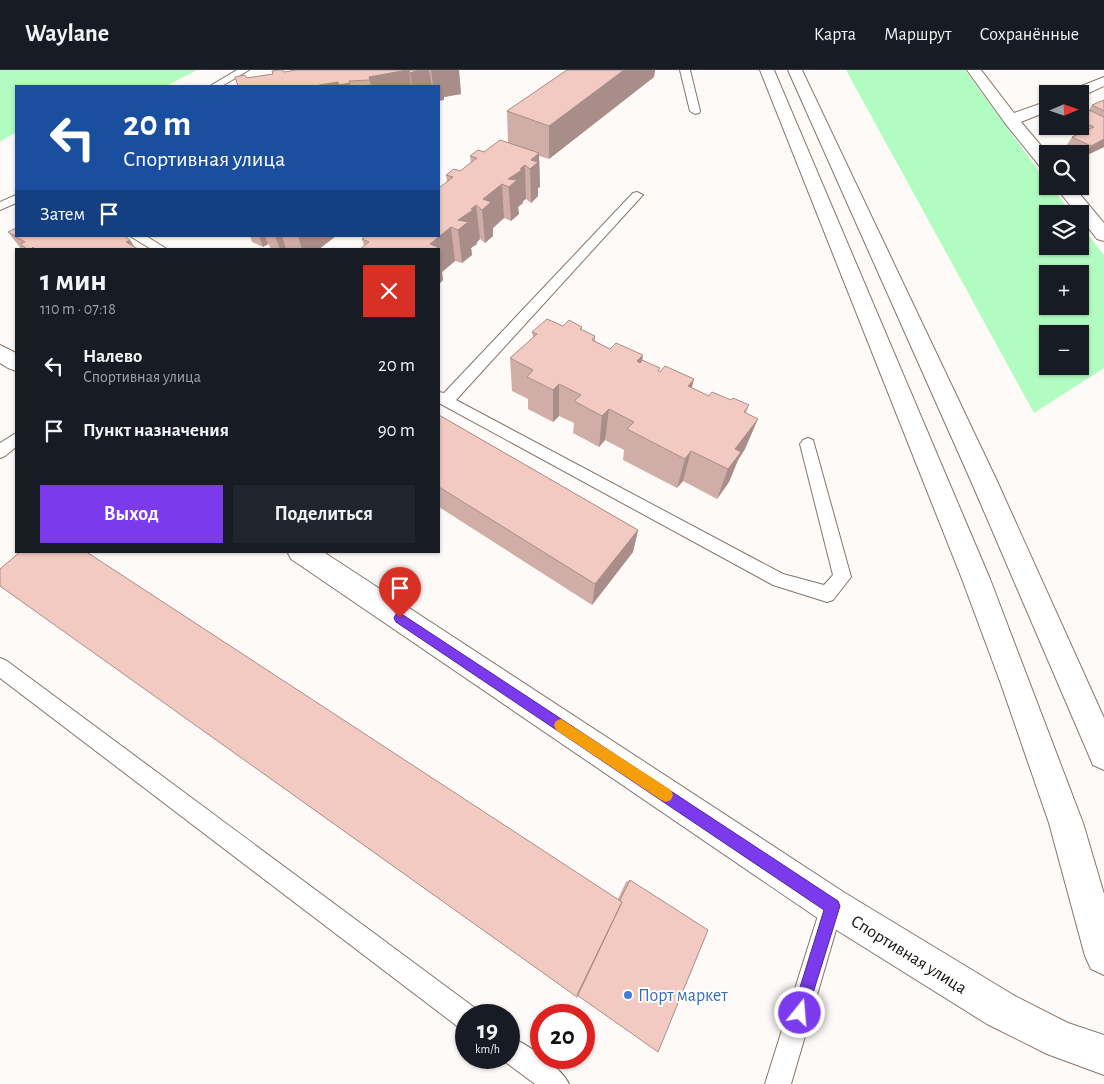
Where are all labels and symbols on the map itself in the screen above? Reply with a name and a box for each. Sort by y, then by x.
north arrow [1039,85,1089,135]
pin [379,567,421,618]
street label: Спортивная улица [847,912,970,998]
position arrow [773,986,825,1038]
place label: Порт маркет [638,987,728,1005]
marker: Порт маркет [622,989,634,1001]
speed limit sign: 20 [530,1004,595,1069]

